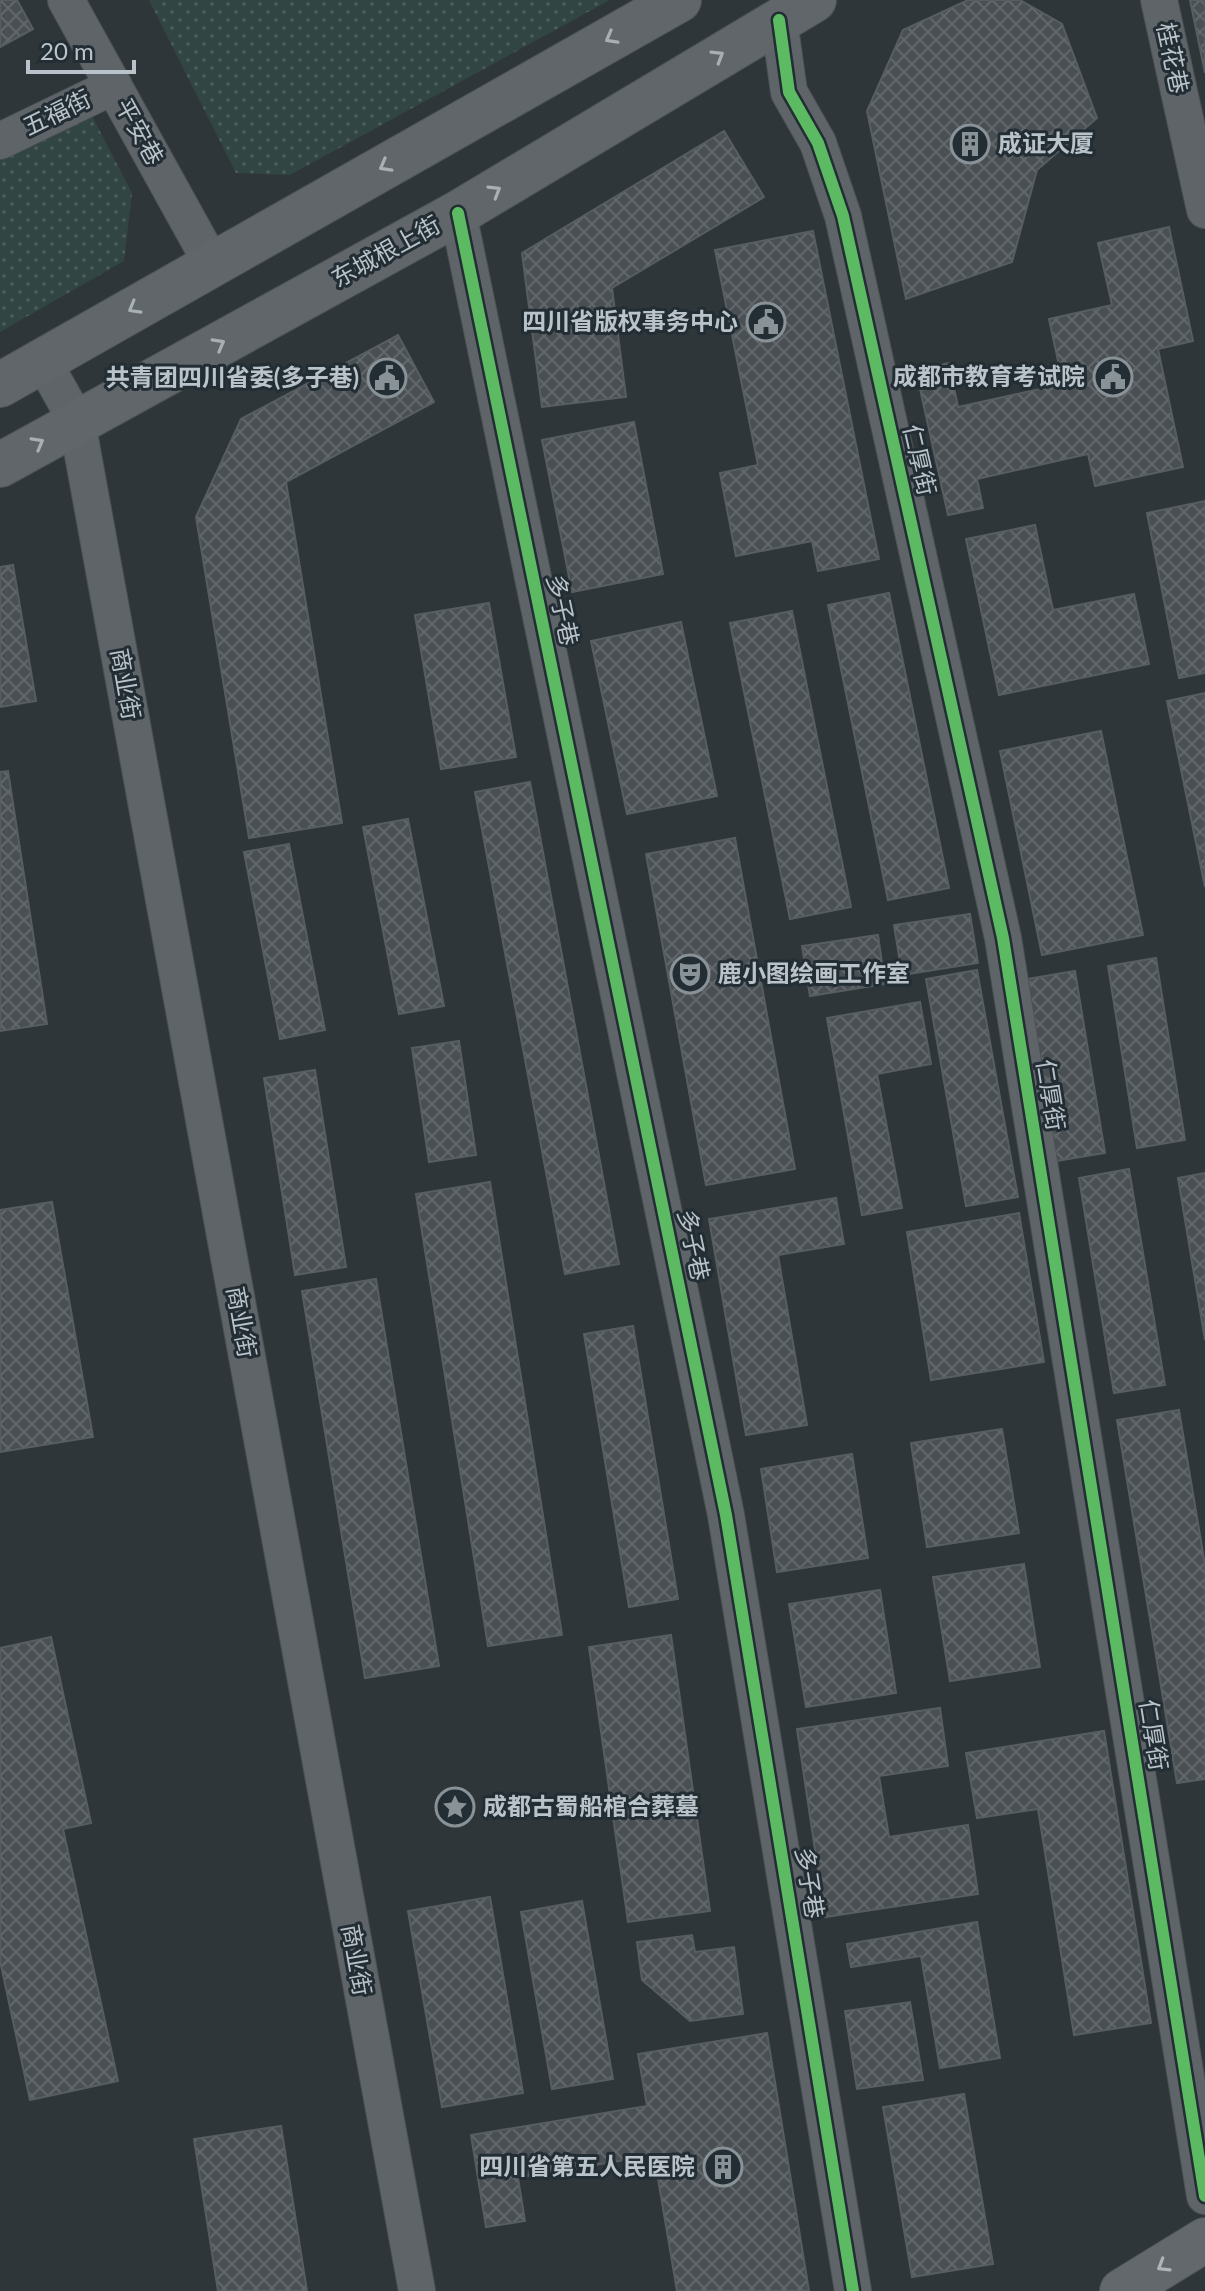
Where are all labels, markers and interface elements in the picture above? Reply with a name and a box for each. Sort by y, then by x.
street label: 桂花巷 [1152,19,1195,96]
scale bar [28,24,134,74]
one-way arrow [605,28,620,44]
text: 20 m [40,36,94,65]
one-way arrow [709,51,724,66]
street label: 五福街 [18,83,95,140]
street label: 平安巷 [110,93,170,170]
building icon: 成证大厦 [949,123,991,165]
place label: 成证大厦 [998,128,1094,157]
one-way arrow [379,156,394,172]
one-way arrow [486,185,501,201]
street label: 东城根上街 [326,209,445,292]
one-way arrow [128,298,143,314]
public building icon: 四川省版权事务中心 [745,301,787,343]
place label: 四川省版权事务中心 [522,306,738,335]
one-way arrow [210,338,225,354]
public building icon: 成都市教育考试院 [1092,356,1134,398]
public building icon: 共青团四川省委(多子巷) [366,357,408,399]
place label: 成都市教育考试院 [893,361,1085,390]
place label: 共青团四川省委(多子巷) [106,362,359,391]
street label: 仁厚街 [898,421,943,498]
one-way arrow [30,437,44,453]
street label: 多子巷 [542,571,585,648]
street label: 商业街 [106,646,147,722]
theatre icon: 鹿小图绘画工作室 [669,953,711,995]
place label: 鹿小图绘画工作室 [718,958,910,987]
street label: 仁厚街 [1032,1057,1071,1133]
street label: 多子巷 [673,1206,716,1283]
street label: 商业街 [222,1284,263,1360]
street label: 仁厚街 [1135,1697,1174,1773]
place icon: 成都古蜀船棺合葬墓 [434,1786,476,1828]
place label: 成都古蜀船棺合葬墓 [483,1791,699,1820]
street label: 多子巷 [791,1845,830,1921]
street label: 商业街 [337,1922,378,1998]
building icon: 四川省第五人民医院 [702,2146,744,2188]
place label: 四川省第五人民医院 [479,2151,695,2180]
one-way arrow [1157,2256,1172,2271]

